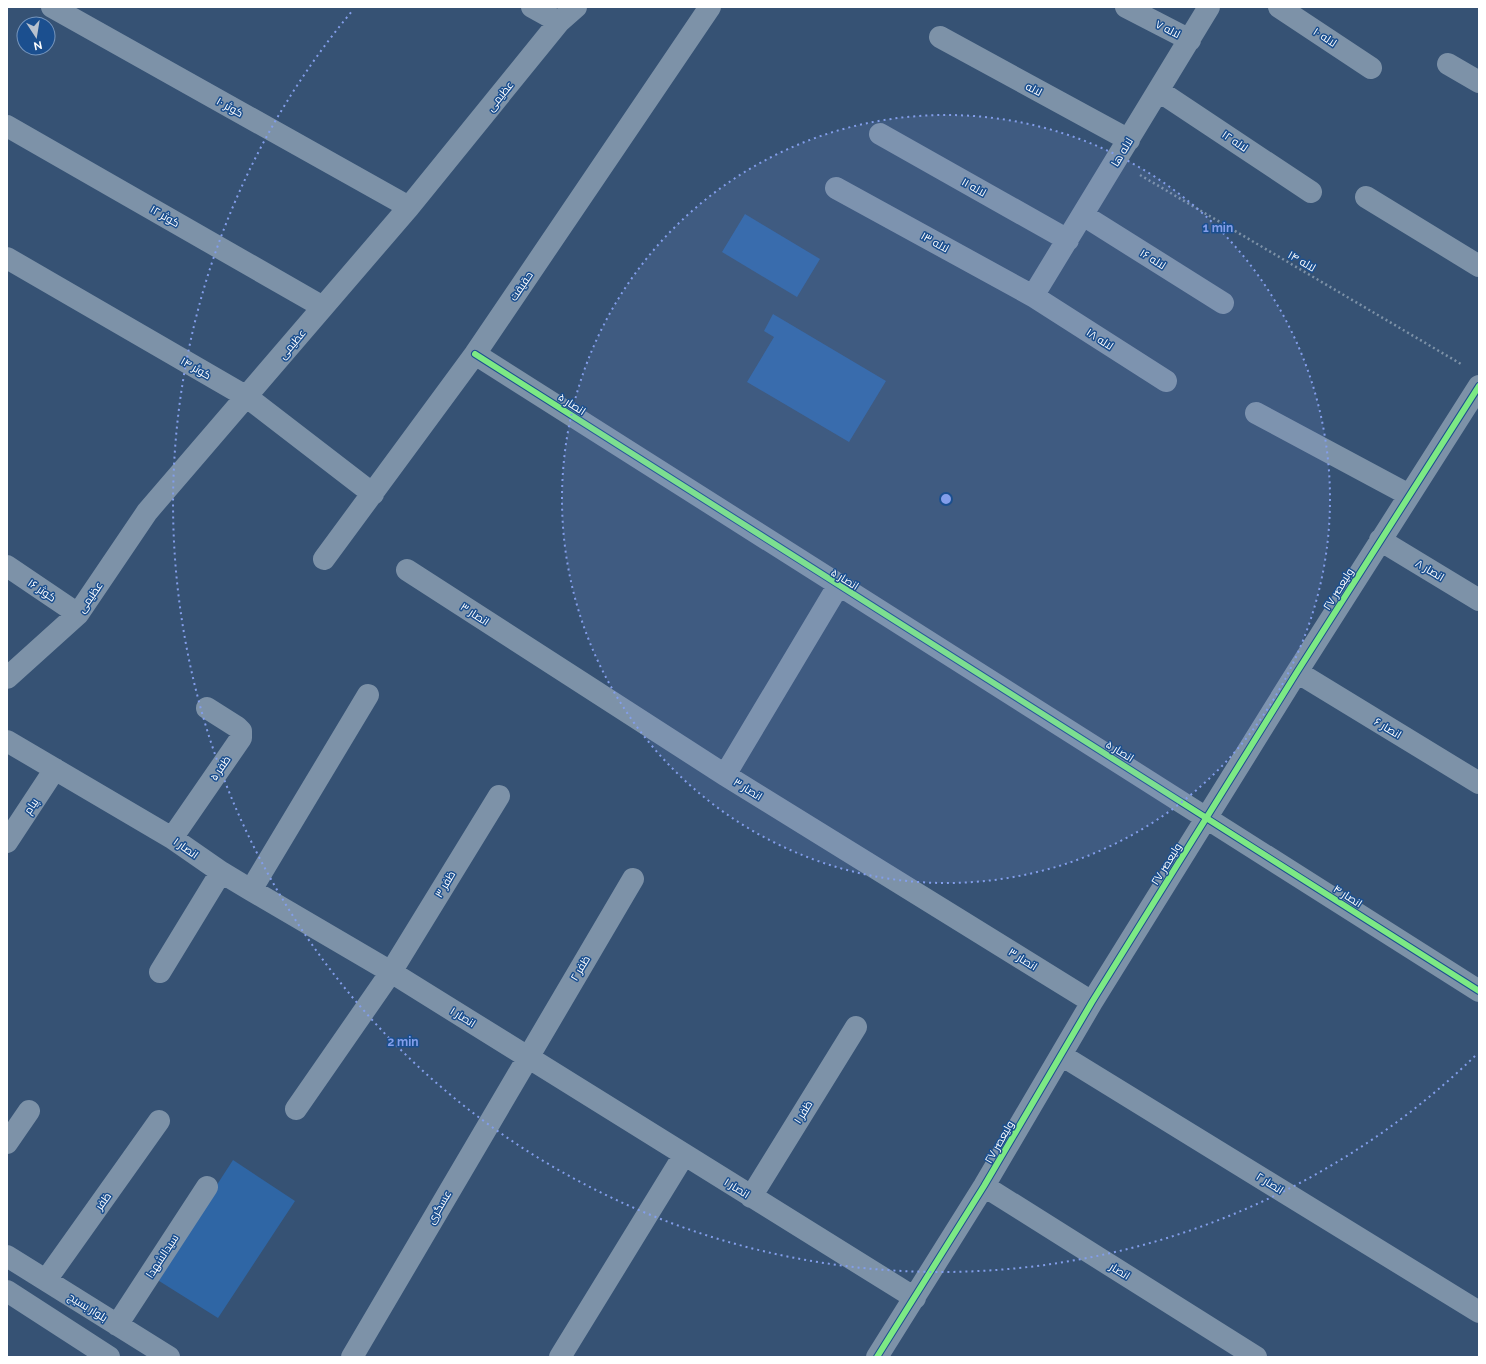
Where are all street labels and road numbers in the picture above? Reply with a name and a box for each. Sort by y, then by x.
street label: لاله ۷ [1153,18,1182,41]
street label: لاله ۱۰ [1311,25,1339,50]
street label: عظیمی [484,79,516,114]
street label: لاله [1023,80,1044,99]
street label: کوثر ۱۰ [214,95,245,120]
street label: لاله ۱۲ [1219,128,1250,155]
street label: لاله ها [1109,136,1136,169]
street label: لاله ۱۱ [959,175,988,199]
street label: کوثر ۱۲ [148,203,182,230]
street label: لاله ۱۳ [918,229,951,255]
street label: لاله ۱۶ [1137,247,1168,272]
street label: لاله ۱۴ [1286,248,1318,275]
street label: حقیقت [507,269,536,303]
street label: لاله ۱۸ [1084,326,1116,353]
street label: عظیمی [276,327,309,362]
street label: کوثر ۱۴ [178,355,213,382]
street label: انصار ۵ [556,391,588,418]
street label: انصار ۸ [1413,557,1446,584]
street label: انصار ۵ [828,566,861,593]
street label: ولیعصر ۲۷ [1320,566,1356,613]
street label: کوثر ۱۶ [25,576,58,605]
street label: عظیمی [75,579,106,615]
street label: انصار ۳ [458,600,492,628]
street label: انصار ۶ [1372,715,1404,742]
street label: انصار ۵ [1103,738,1136,765]
street label: ظفر ۵ [207,753,233,783]
street label: انصار ۳ [731,776,765,803]
street label: پیام [21,796,42,817]
street label: انصار ۱ [171,835,201,862]
street label: ولیعصر ۲۷ [1148,841,1184,888]
street label: ظفر ۳ [432,869,458,900]
street label: انصار ۴ [1331,882,1364,910]
street label: انصار ۳ [1006,946,1040,973]
street label: ظفر ۲ [568,953,593,983]
street label: انصار ۱ [448,1005,478,1030]
street label: ظفر ۱ [791,1098,815,1126]
street label: ولیعصر ۲۷ [982,1119,1017,1166]
street label: انصار ۲ [1254,1170,1286,1197]
street label: انصار ۱ [722,1176,752,1201]
street label: عسگری [425,1188,454,1226]
street label: ظفر [92,1190,114,1213]
street label: سیدالشهدا [143,1232,181,1281]
street label: انصار [1106,1260,1132,1283]
street label: بلوار بسیج [65,1290,110,1325]

